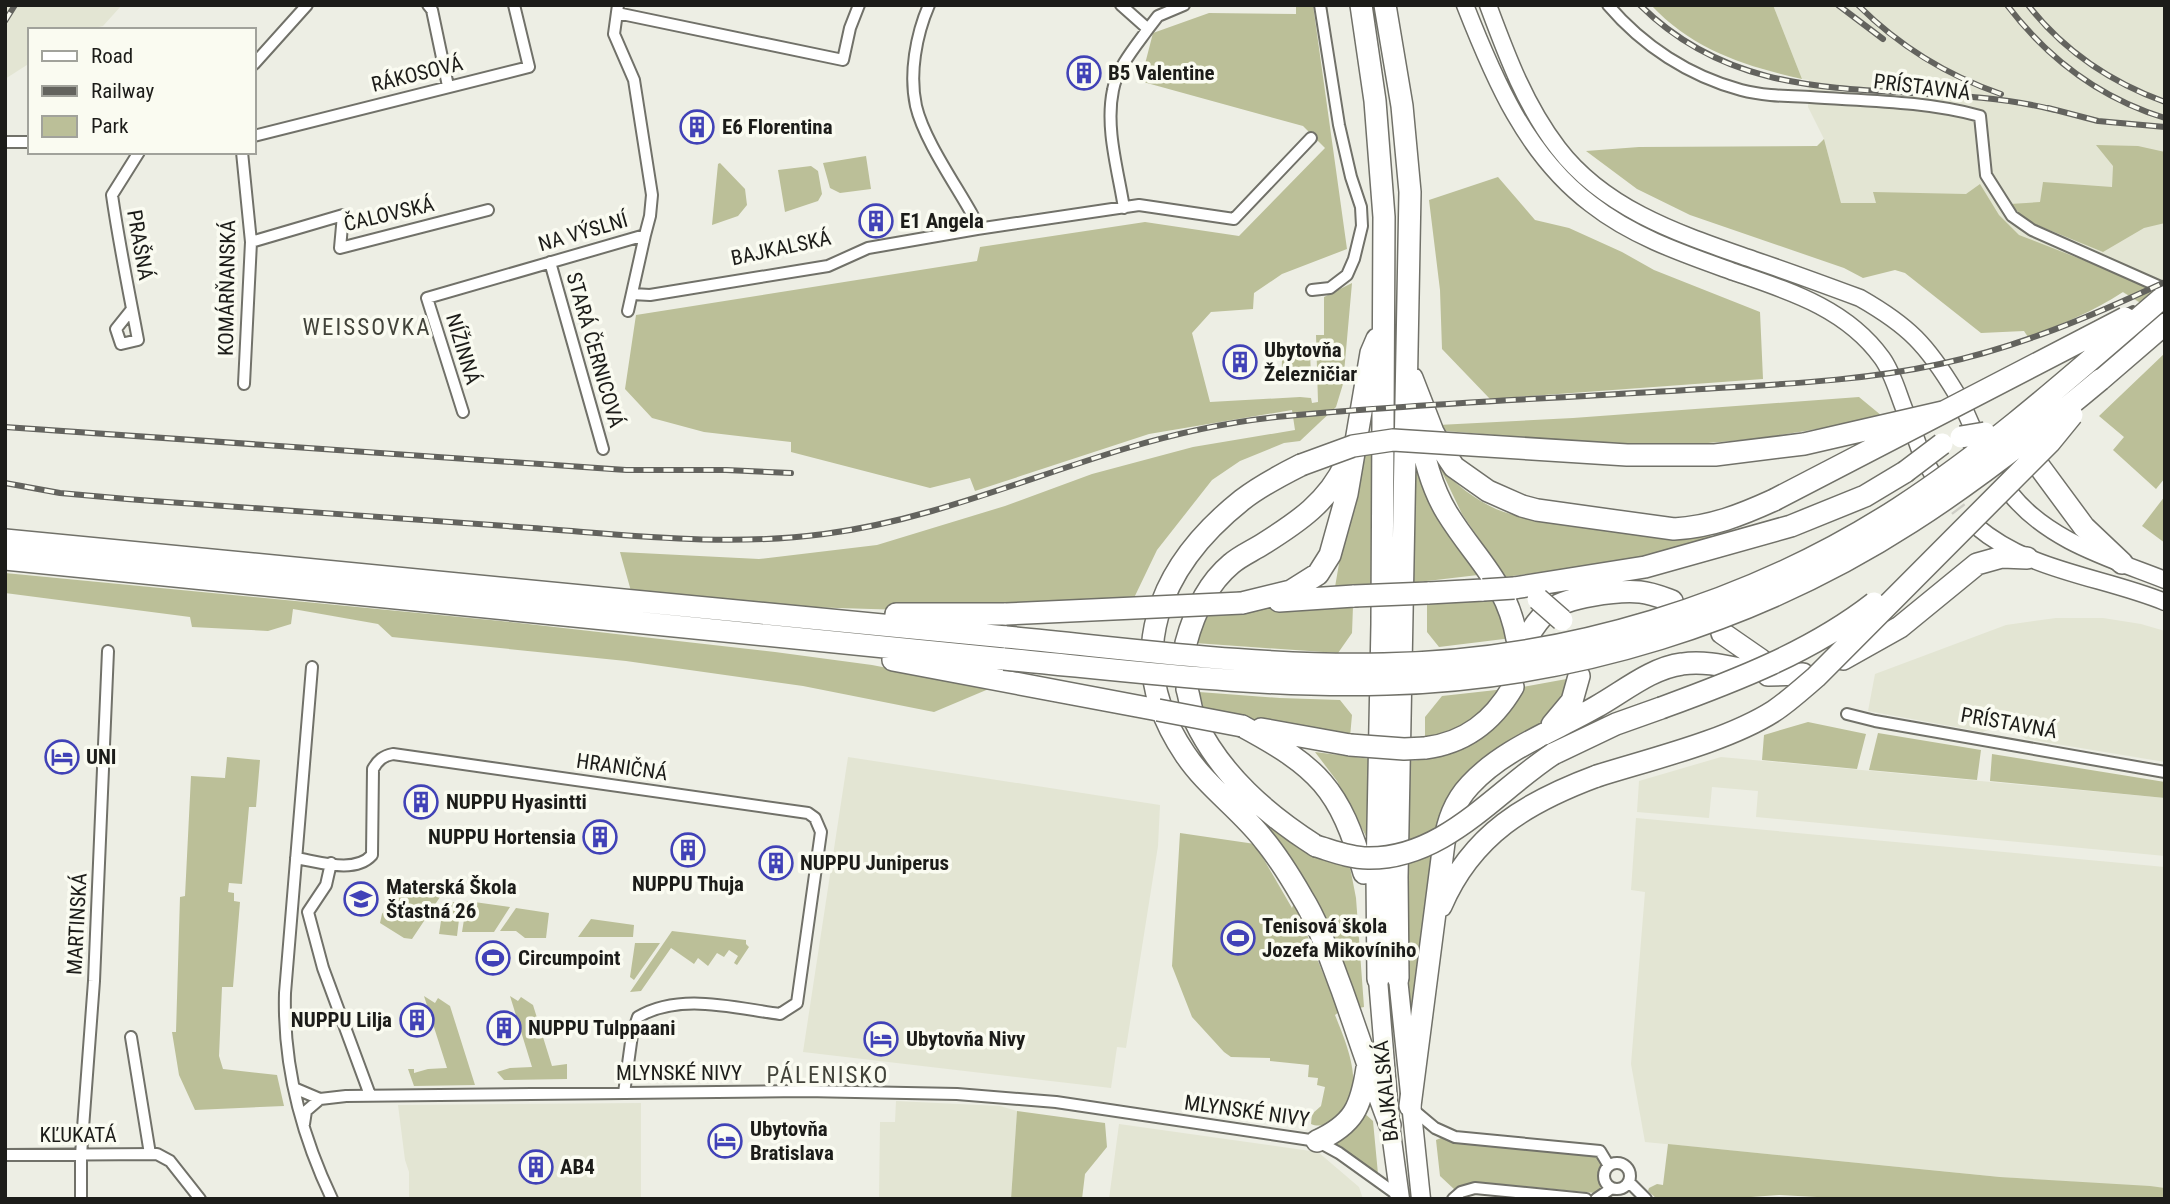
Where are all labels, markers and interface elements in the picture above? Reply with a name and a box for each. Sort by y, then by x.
legend [28,28,256,154]
text: Road [91,44,133,68]
street label: RÁKOSOVÁ [369,51,465,97]
building icon: B5 Valentine [1065,54,1103,92]
place label: B5 Valentine [1108,61,1215,85]
street label: PRÍSTAVNÁ [1872,69,1972,105]
text: Railway [91,79,154,103]
building icon: E6 Florentina [678,108,716,146]
text: Park [91,114,129,138]
place label: E6 Florentina [722,115,833,139]
street label: ČALOVSKÁ [341,192,437,236]
building icon: E1 Angela [857,202,895,240]
street label: PRAŠNÁ [122,208,158,282]
street label: NA VÝSLNÍ [536,208,631,256]
place label: E1 Angela [900,209,984,233]
street label: KOMÁRŇANSKÁ [214,220,240,356]
street label: BAJKALSKÁ [729,226,833,270]
street label: STARÁ ČERNICOVÁ [561,270,629,430]
street label: NÍŽINNÁ [441,311,485,387]
district label: WEISSOVKA [303,314,431,341]
place label: Ubytovňa Železničiar [1264,338,1357,386]
building icon: Ubytovňa Železničiar [1221,343,1259,381]
street label: PRÍSTAVNÁ [1959,703,2059,743]
hotel icon: UNI [43,738,81,776]
place label: UNI [86,745,117,769]
street label: HRANIČNÁ [575,749,669,785]
building icon: NUPPU Hyasintti [402,783,440,821]
place label: NUPPU Hyasintti [446,790,587,814]
building icon: NUPPU Hortensia [581,818,619,856]
place label: NUPPU Hortensia [428,825,576,849]
building icon: NUPPU Thuja [669,831,707,869]
building icon: NUPPU Juniperus [757,844,795,882]
place label: NUPPU Juniperus [800,851,949,875]
street label: MARTINSKÁ [62,872,92,976]
place label: NUPPU Thuja [632,872,744,896]
place label: Materská Škola Šťastná 26 [386,875,517,923]
school or university icon: Materská Škola Šťastná 26 [342,880,380,918]
place label: Tenisová škola Jozefa Mikovíniho [1262,914,1416,962]
sports icon: Tenisová škola Jozefa Mikovíniho [1219,919,1257,957]
sports icon: Circumpoint [474,939,512,977]
place label: Circumpoint [518,946,621,970]
building icon: NUPPU Lilja [398,1001,436,1039]
place label: NUPPU Lilja [291,1008,392,1032]
building icon: NUPPU Tulppaani [485,1009,523,1047]
place label: NUPPU Tulppaani [528,1016,675,1040]
hotel icon: Ubytovňa Nivy [862,1020,900,1058]
place label: Ubytovňa Nivy [906,1027,1026,1051]
street label: BAJKALSKÁ [1369,1039,1403,1143]
street label: MLYNSKÉ NIVY [616,1061,742,1085]
district label: PÁLENISKO [767,1061,889,1089]
street label: MLYNSKÉ NIVY [1183,1090,1311,1132]
place label: Ubytovňa Bratislava [750,1117,834,1165]
hotel icon: Ubytovňa Bratislava [706,1122,744,1160]
street label: KĽUKATÁ [39,1123,117,1147]
building icon: AB4 [517,1148,555,1186]
place label: AB4 [560,1155,595,1179]

